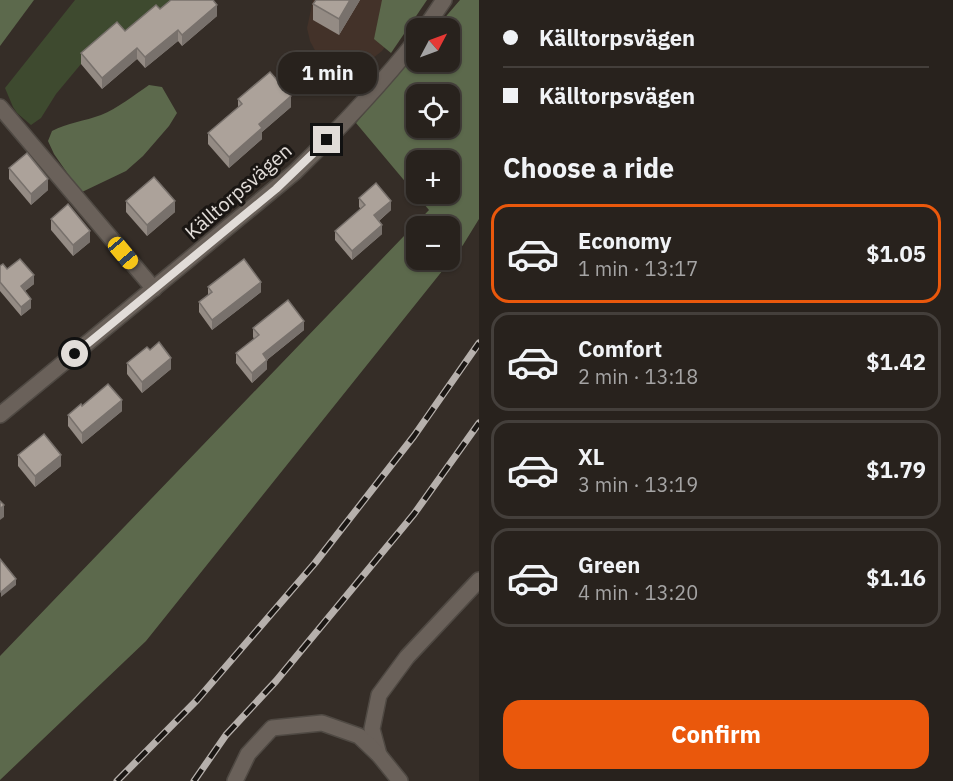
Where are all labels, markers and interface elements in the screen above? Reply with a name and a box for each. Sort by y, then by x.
north arrow [406,18,460,72]
map controls [406,18,460,270]
text: Källtorpsvägen [539,23,695,52]
callout: 1 min [278,53,376,95]
text: 1 min [301,59,354,86]
text: Källtorpsvägen [539,81,695,110]
button: locate [406,84,460,138]
route end [313,126,340,153]
street label: Källtorpsvägen [179,137,297,245]
button: + [406,150,460,204]
text: Choose a ride [503,150,674,185]
button: − [406,216,460,270]
text: Economy [578,226,672,255]
icon: car [506,227,560,281]
car [105,233,141,273]
text: $1.05 [866,239,926,268]
text: 1 min · 13:17 [578,255,698,282]
text: Comfort [578,334,662,363]
icon: car [506,335,560,389]
route start [61,340,88,367]
text: $1.42 [866,347,926,376]
text: 2 min · 13:18 [578,363,698,390]
text: XL [578,442,604,471]
icon: car [506,443,560,497]
text: $1.79 [866,455,926,484]
text: 3 min · 13:19 [578,471,698,498]
text: Green [578,550,640,579]
icon: car [506,551,560,605]
text: $1.16 [866,563,926,592]
text: 4 min · 13:20 [578,579,698,606]
button: Confirm [503,700,929,769]

